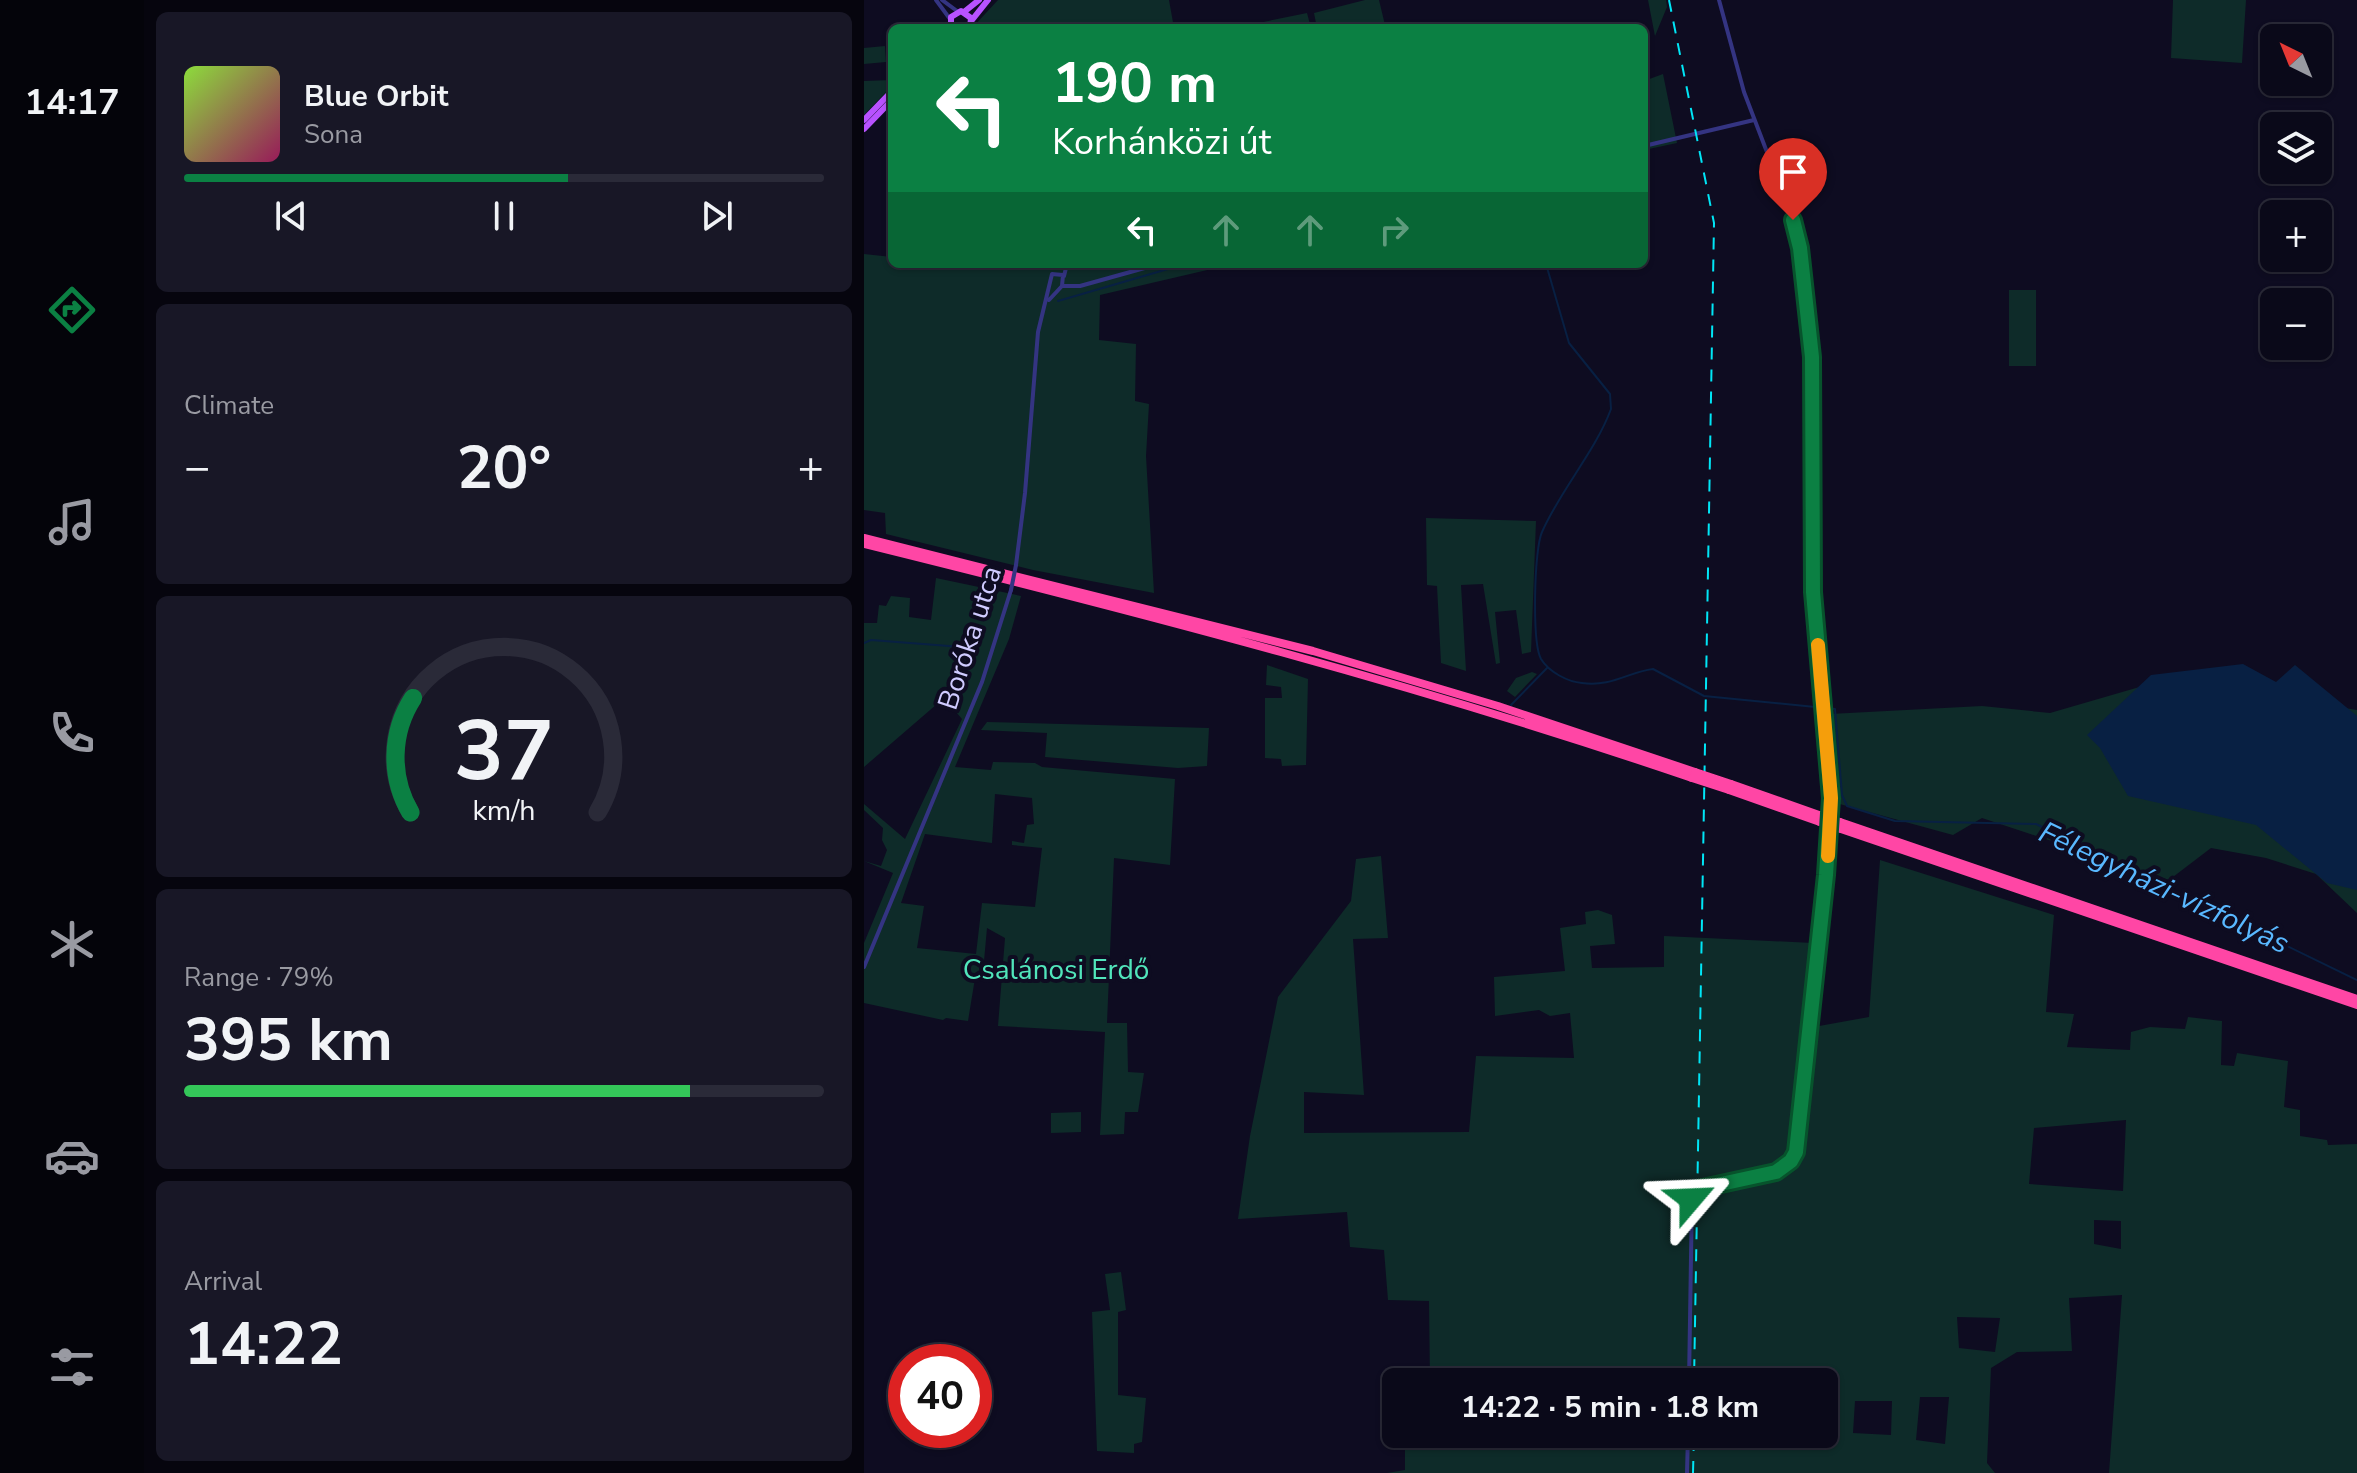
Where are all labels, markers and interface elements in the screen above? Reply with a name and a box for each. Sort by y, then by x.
north arrow [2260,24,2332,96]
map controls [2260,24,2332,360]
text: 190 m [1052,45,1217,122]
icon: left [920,56,1024,160]
text: Blue Orbit [304,76,448,117]
text: 14:17 [24,78,120,127]
button: layers [2260,112,2332,184]
text: Sona [304,117,363,152]
text: Korhánközi út [1052,118,1271,167]
pin [1759,138,1827,220]
icon: arrive [1771,150,1815,194]
icon: previous [269,194,313,238]
icon: pause [482,194,526,238]
icon: next [695,194,739,238]
button: + [2260,200,2332,272]
icon: left [1120,208,1164,252]
icon: ahead [1204,208,1248,252]
icon: ahead [1288,208,1332,252]
icon: right [1372,208,1416,252]
icon: directions [44,282,100,338]
button: − [2260,288,2332,360]
text: Climate [184,388,274,423]
text: 20° [457,427,551,509]
text: − [184,438,210,498]
text: + [798,438,824,498]
icon: music [44,494,100,550]
street label: Boróka utca [929,561,1011,715]
text: 37 [454,694,554,807]
icon: phone [44,705,100,761]
text: km/h [473,791,535,830]
water label: Félegyházi-vízfolyás [2032,812,2296,964]
icon: climate [44,916,100,972]
park label: Csalánosi Erdő [963,951,1149,989]
text: Range · 79% [184,960,334,995]
text: 395 km [184,999,393,1081]
icon: car [44,1128,100,1184]
position arrow [1649,1157,1733,1241]
text: Arrival [184,1264,262,1299]
text: 14:22 [184,1303,343,1385]
icon: filters [44,1339,100,1395]
speed limit sign: 40 [888,1344,992,1448]
text: 14:22 · 5 min · 1.8 km [1461,1387,1759,1428]

